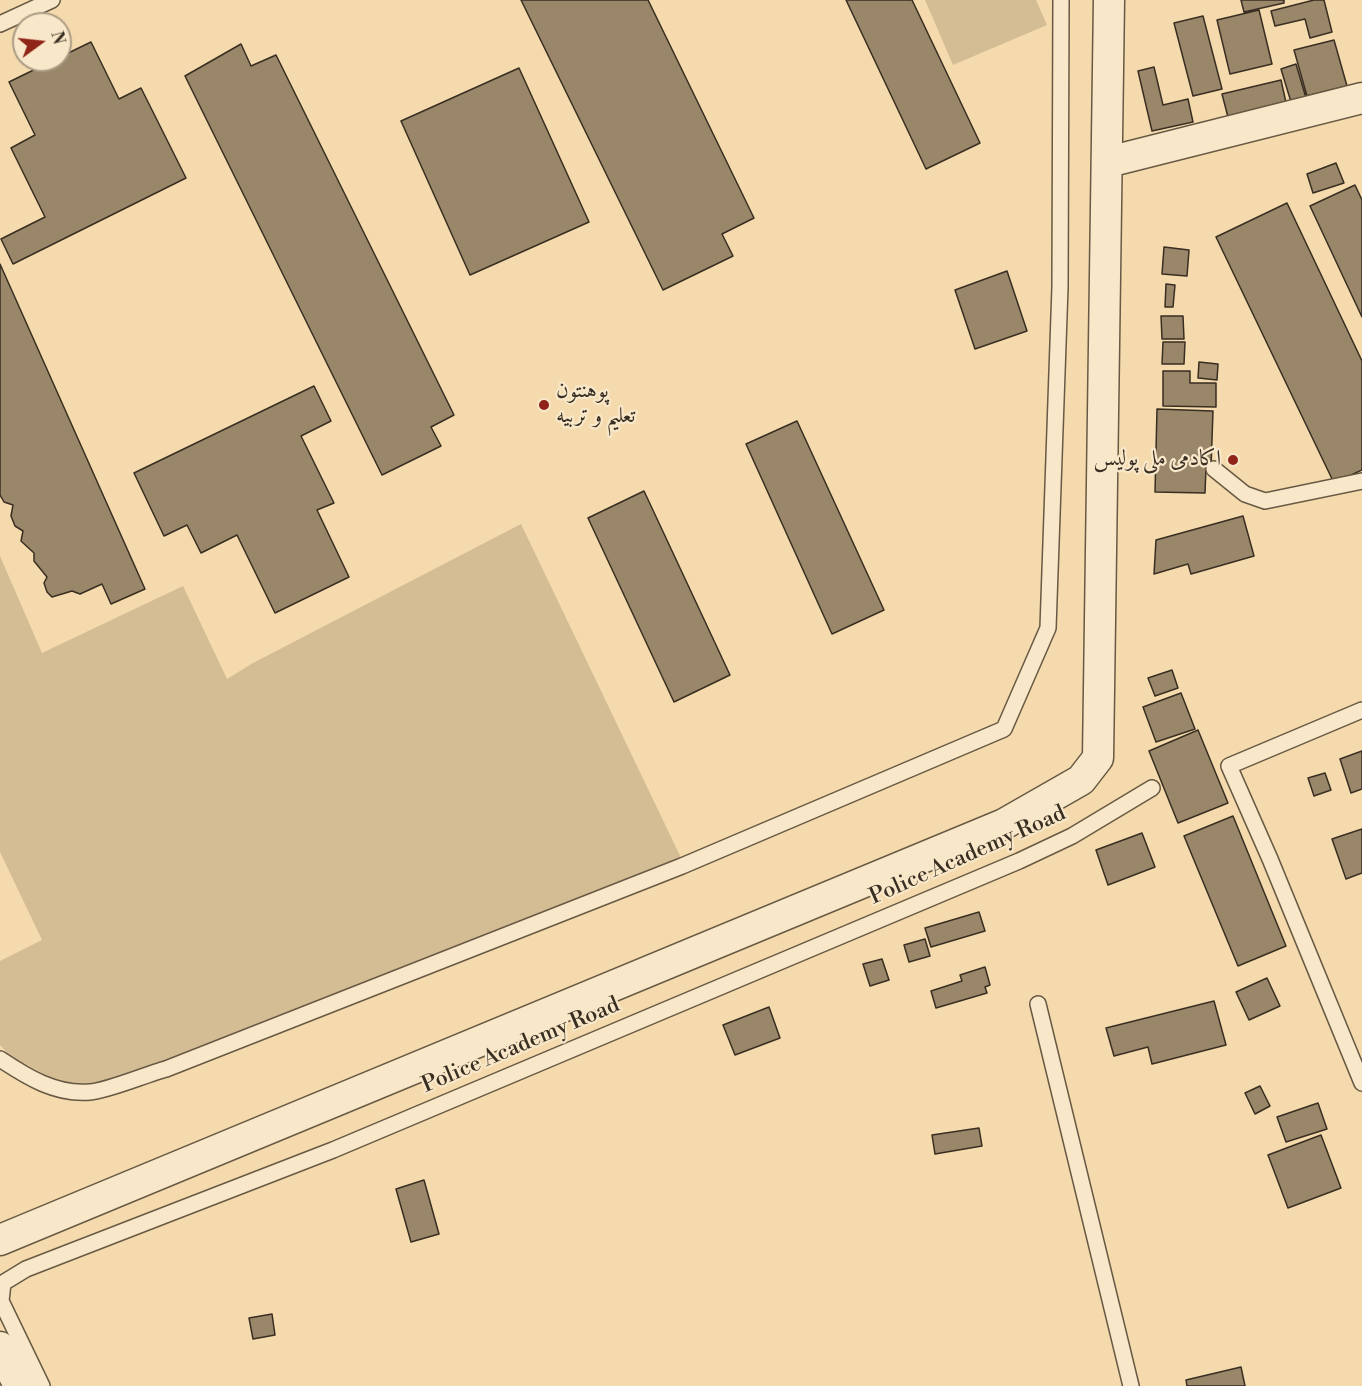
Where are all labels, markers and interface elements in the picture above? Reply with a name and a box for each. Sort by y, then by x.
north arrow [12,12,72,72]
text: N [46,29,69,47]
place label: پوهنتون تعلیم و تربیه [556,379,635,430]
marker: پوهنتون تعلیم و تربیه [537,398,551,412]
place label: اکادمی ملی پولیس [1093,447,1221,473]
marker: اکادمی ملی پولیس [1226,453,1240,467]
street label: Police Academy Road [866,801,1070,911]
street label: Police Academy Road [418,992,624,1100]

